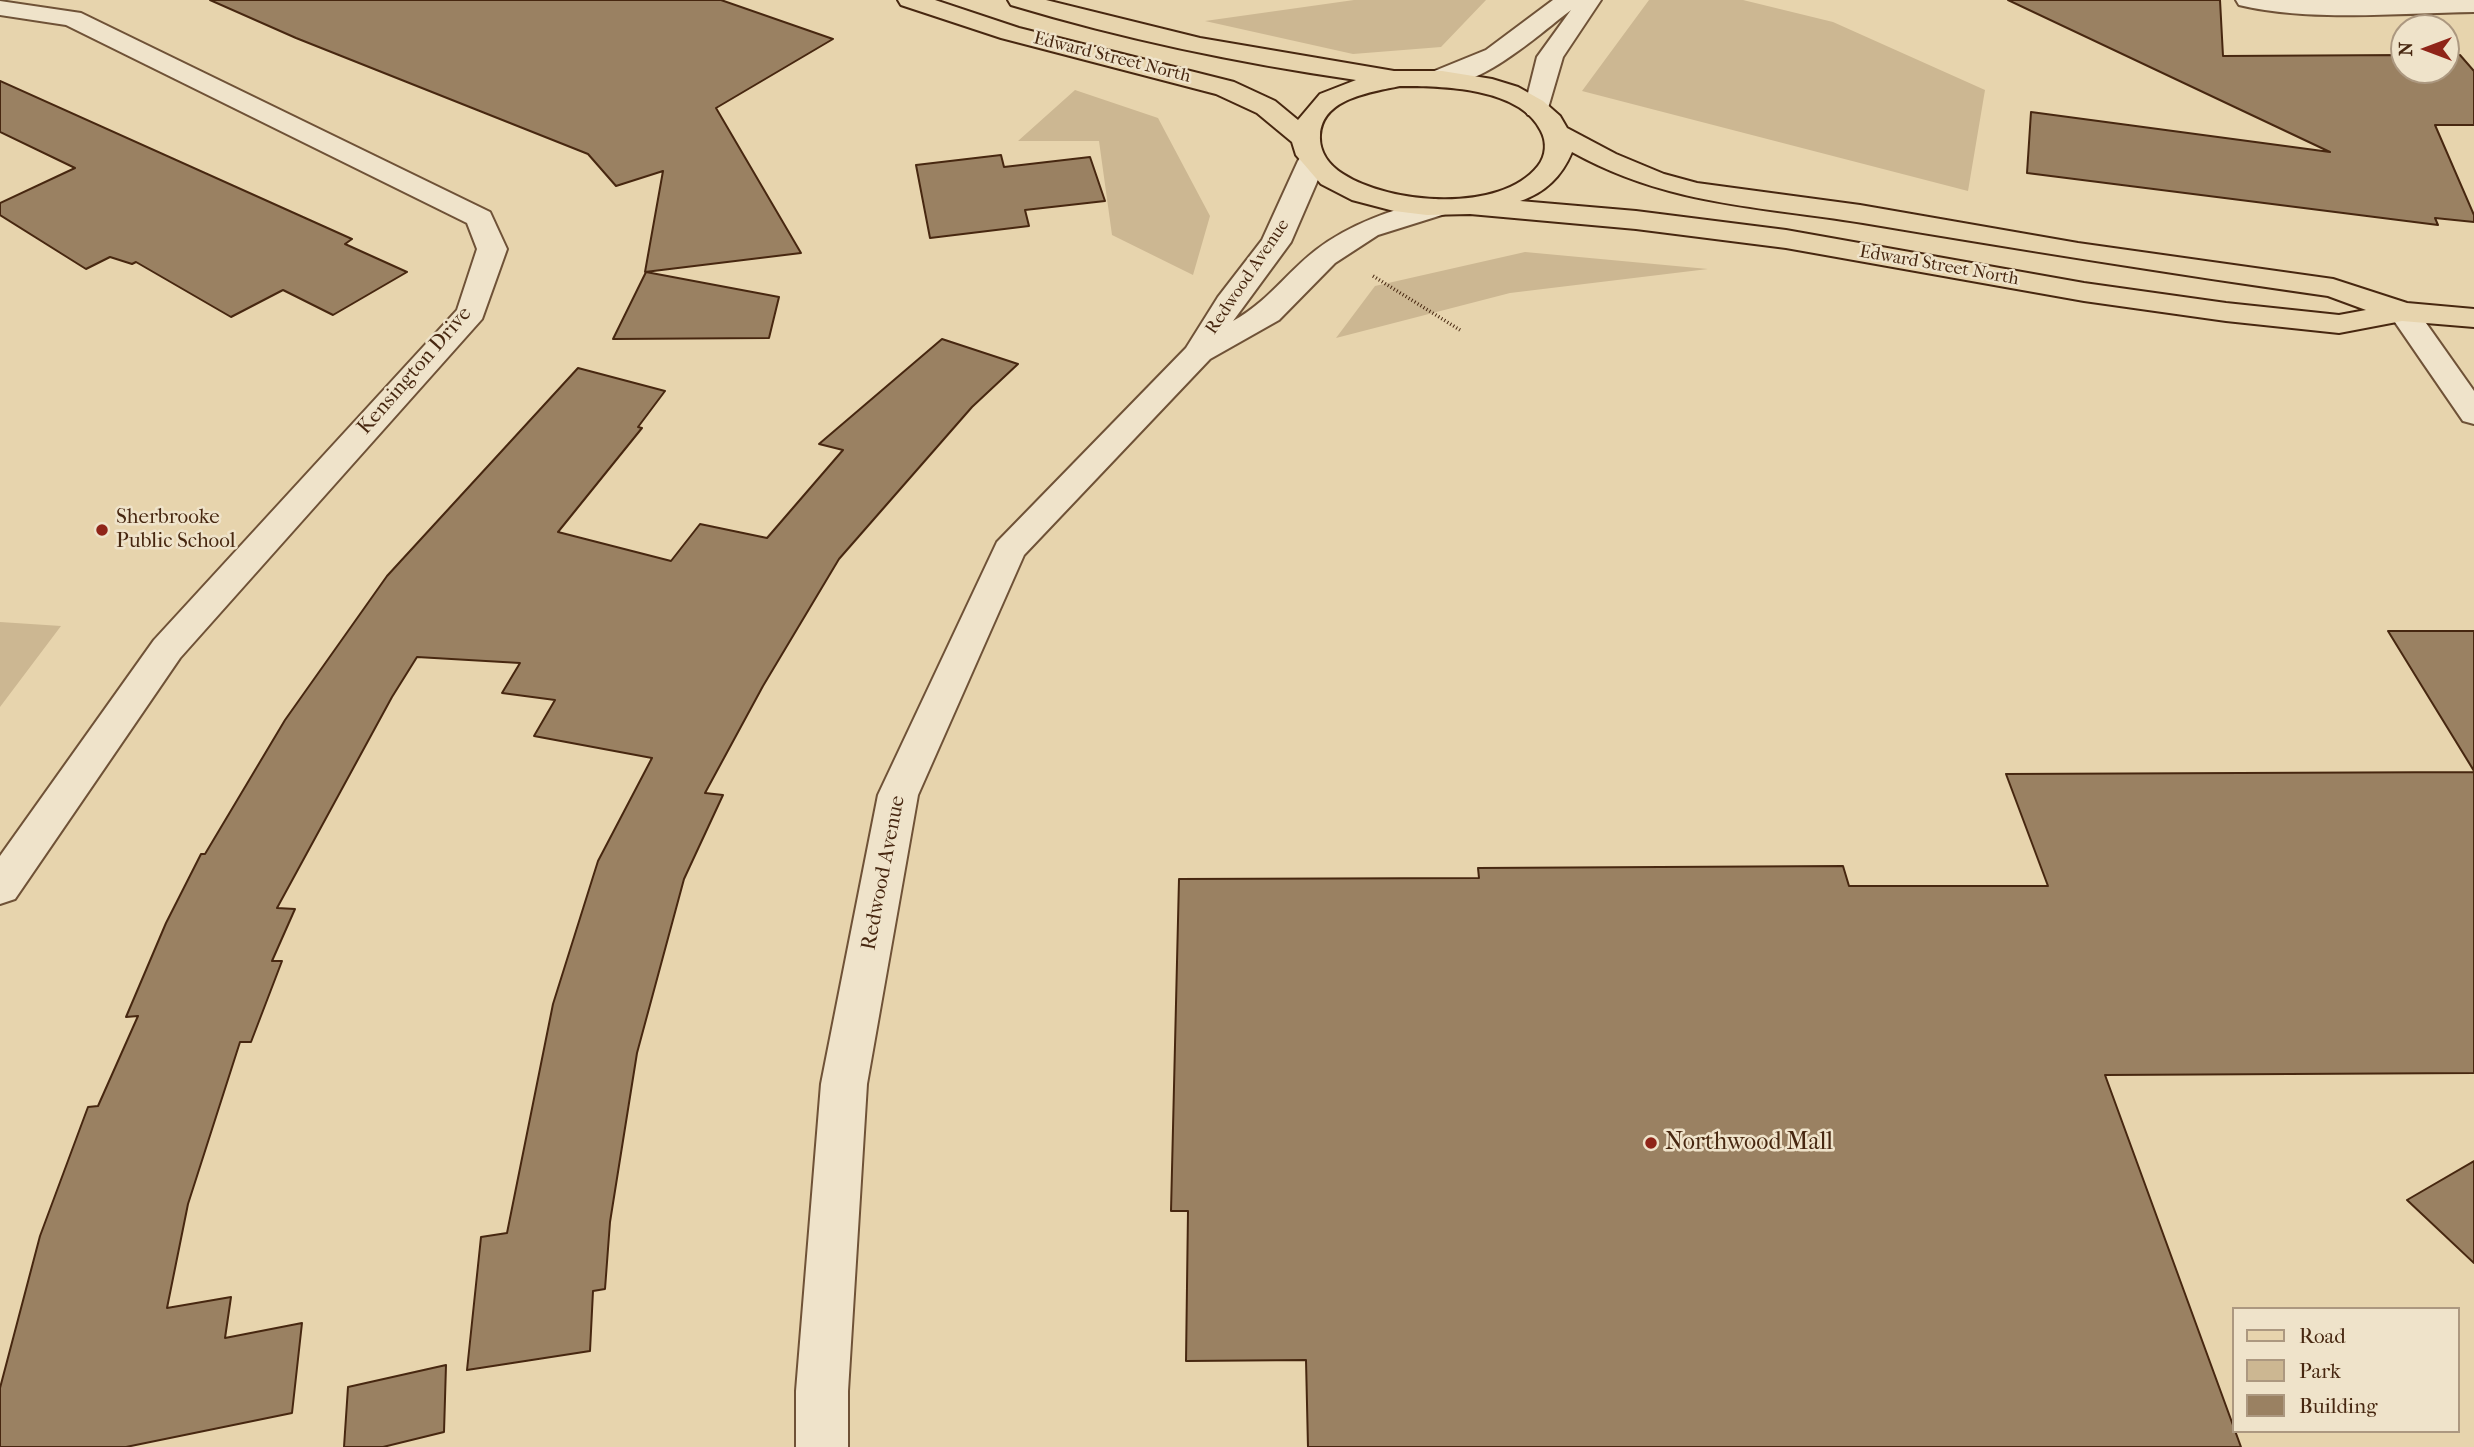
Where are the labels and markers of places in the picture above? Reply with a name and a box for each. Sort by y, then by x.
place label: Sherbrooke Public School [116,505,236,555]
marker: Sherbrooke Public School [94,522,110,538]
place label: Northwood Mall [1665,1129,1833,1157]
marker: Northwood Mall [1643,1135,1659,1151]

